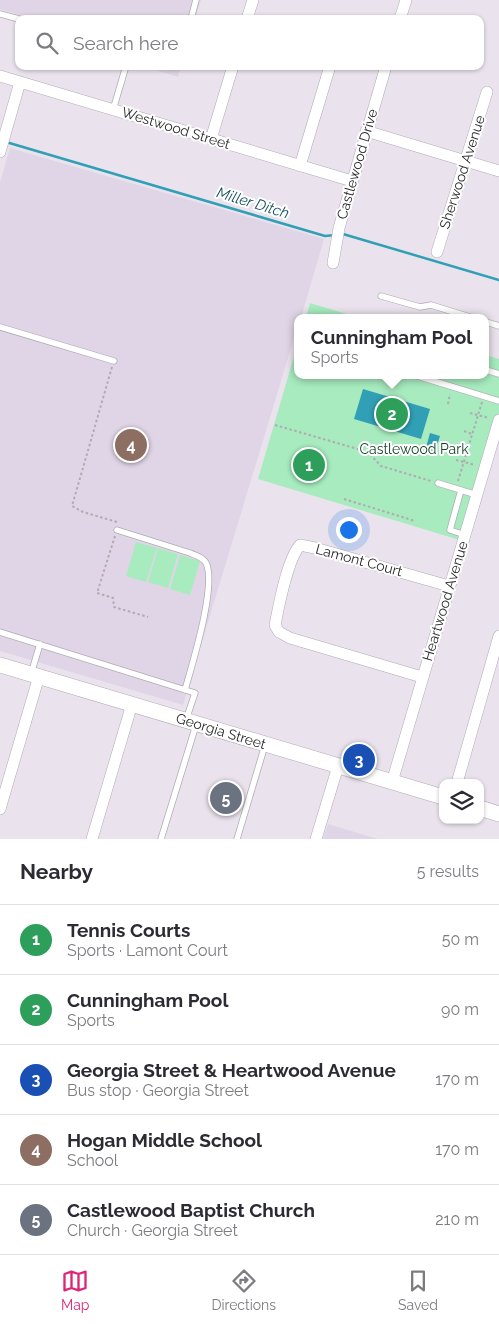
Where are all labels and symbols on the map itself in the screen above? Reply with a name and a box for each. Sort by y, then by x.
street label: Westwood Street [120,104,232,152]
street label: Castlewood Drive [334,107,380,221]
street label: Sherwood Avenue [436,113,488,231]
water label: Miller Ditch [215,183,291,223]
pin: 2 [376,395,408,433]
pin: 4 [115,426,147,464]
park label: Castlewood Park [359,441,469,457]
pin: 1 [293,446,325,484]
your location [336,517,362,543]
street label: Heartwood Avenue [419,539,471,663]
street label: Lamont Court [314,541,404,579]
street label: Georgia Street [174,710,268,752]
pin: 3 [343,741,375,779]
pin: 5 [210,779,242,817]

